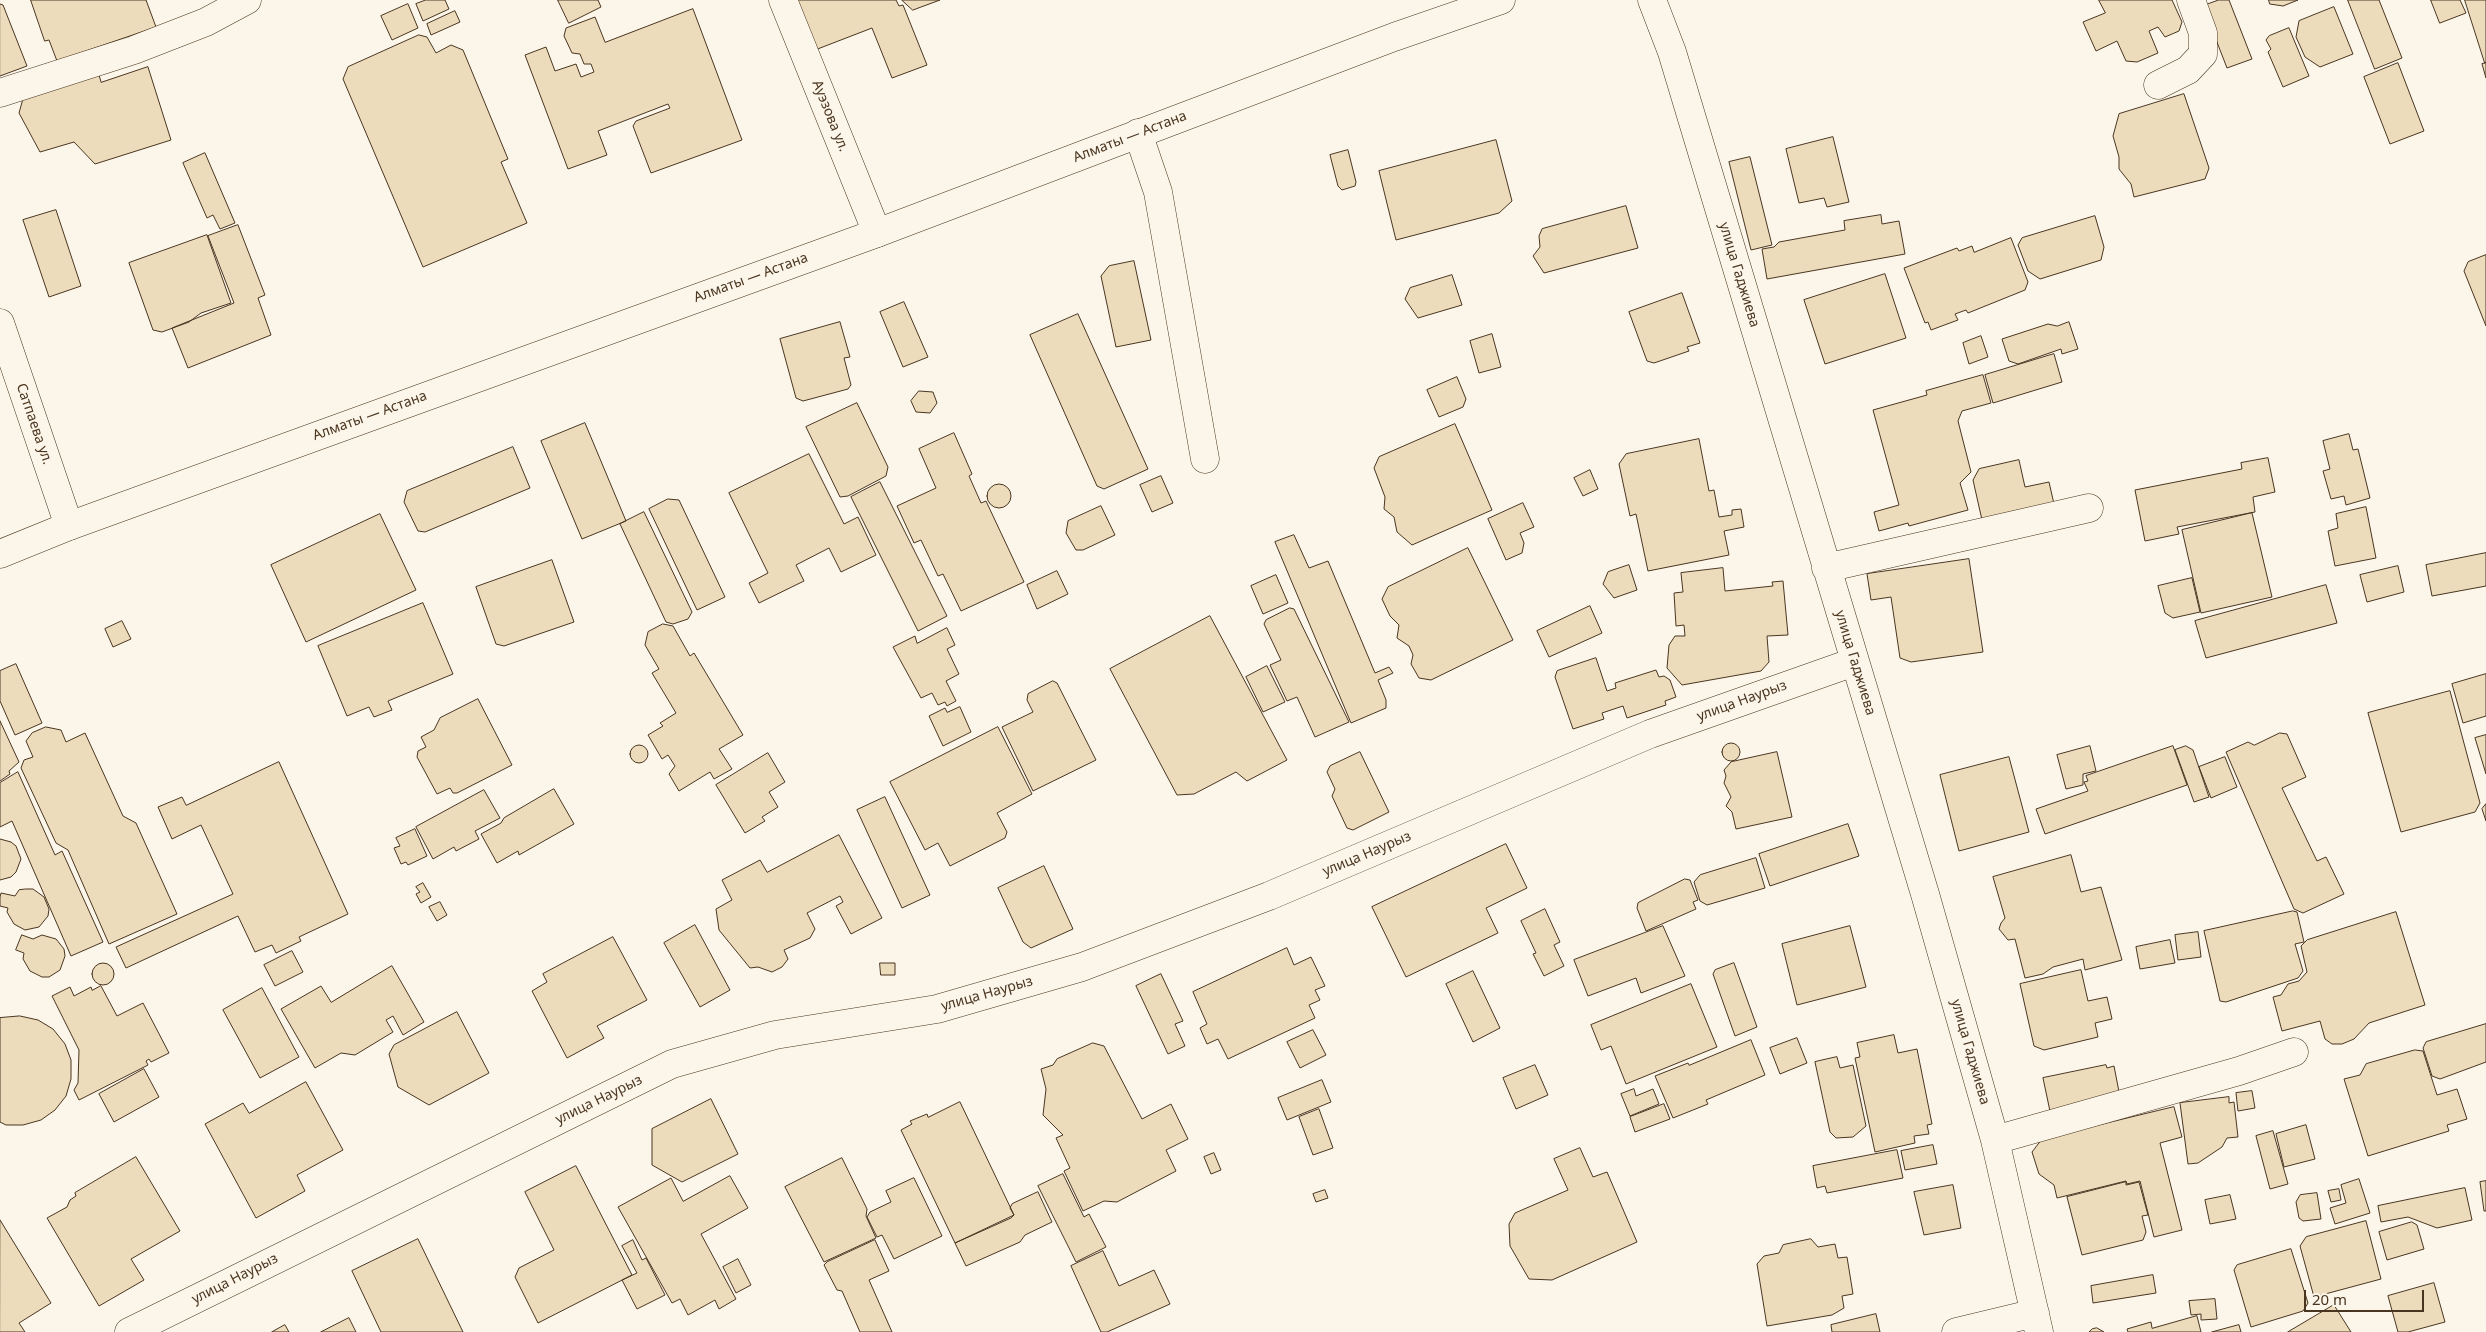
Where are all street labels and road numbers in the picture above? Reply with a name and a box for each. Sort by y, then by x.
street label: Ауэзова ул. [808,78,852,154]
street label: Алматы — Астана [1071,108,1189,166]
street label: улица Гаджиева [1715,220,1763,330]
street label: Алматы — Астана [692,250,810,306]
street label: Сатпаева ул. [12,381,56,467]
street label: Алматы — Астана [311,388,429,444]
street label: улица Гаджиева [1831,608,1879,718]
street label: улица Наурыз [1695,677,1789,725]
street label: улица Наурыз [1320,828,1414,880]
street label: улица Наурыз [939,973,1035,1015]
street label: улица Гаджиева [1947,997,1993,1107]
street label: улица Наурыз [553,1072,645,1128]
street label: улица Наурыз [189,1250,281,1308]

